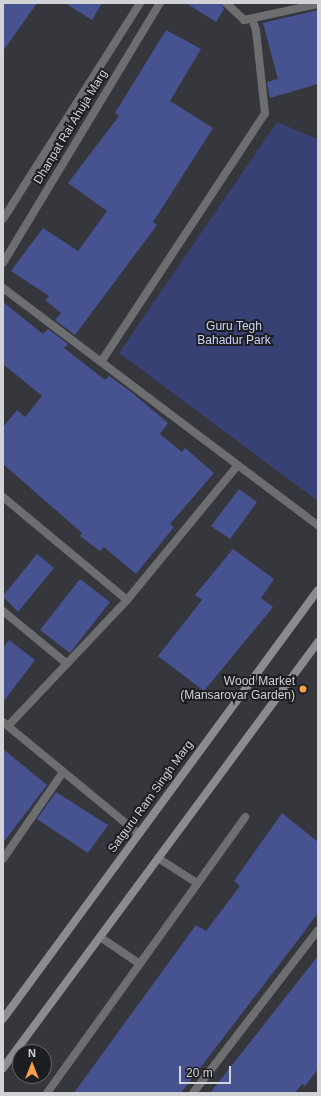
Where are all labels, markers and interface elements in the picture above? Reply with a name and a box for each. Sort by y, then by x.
street label: Dhanpat Rai Ahuja Marg [31,67,111,187]
park label: Guru Tegh Bahadur Park [197,320,271,348]
place label: Wood Market (Mansarovar Garden) [180,675,295,703]
marker: Wood Market (Mansarovar Garden) [298,684,308,694]
street label: Satguru Ram Singh Marg [105,738,197,856]
north arrow [12,1044,52,1084]
text: N [28,1047,36,1059]
scale bar [181,1058,233,1084]
text: 20 m [186,1066,213,1080]

